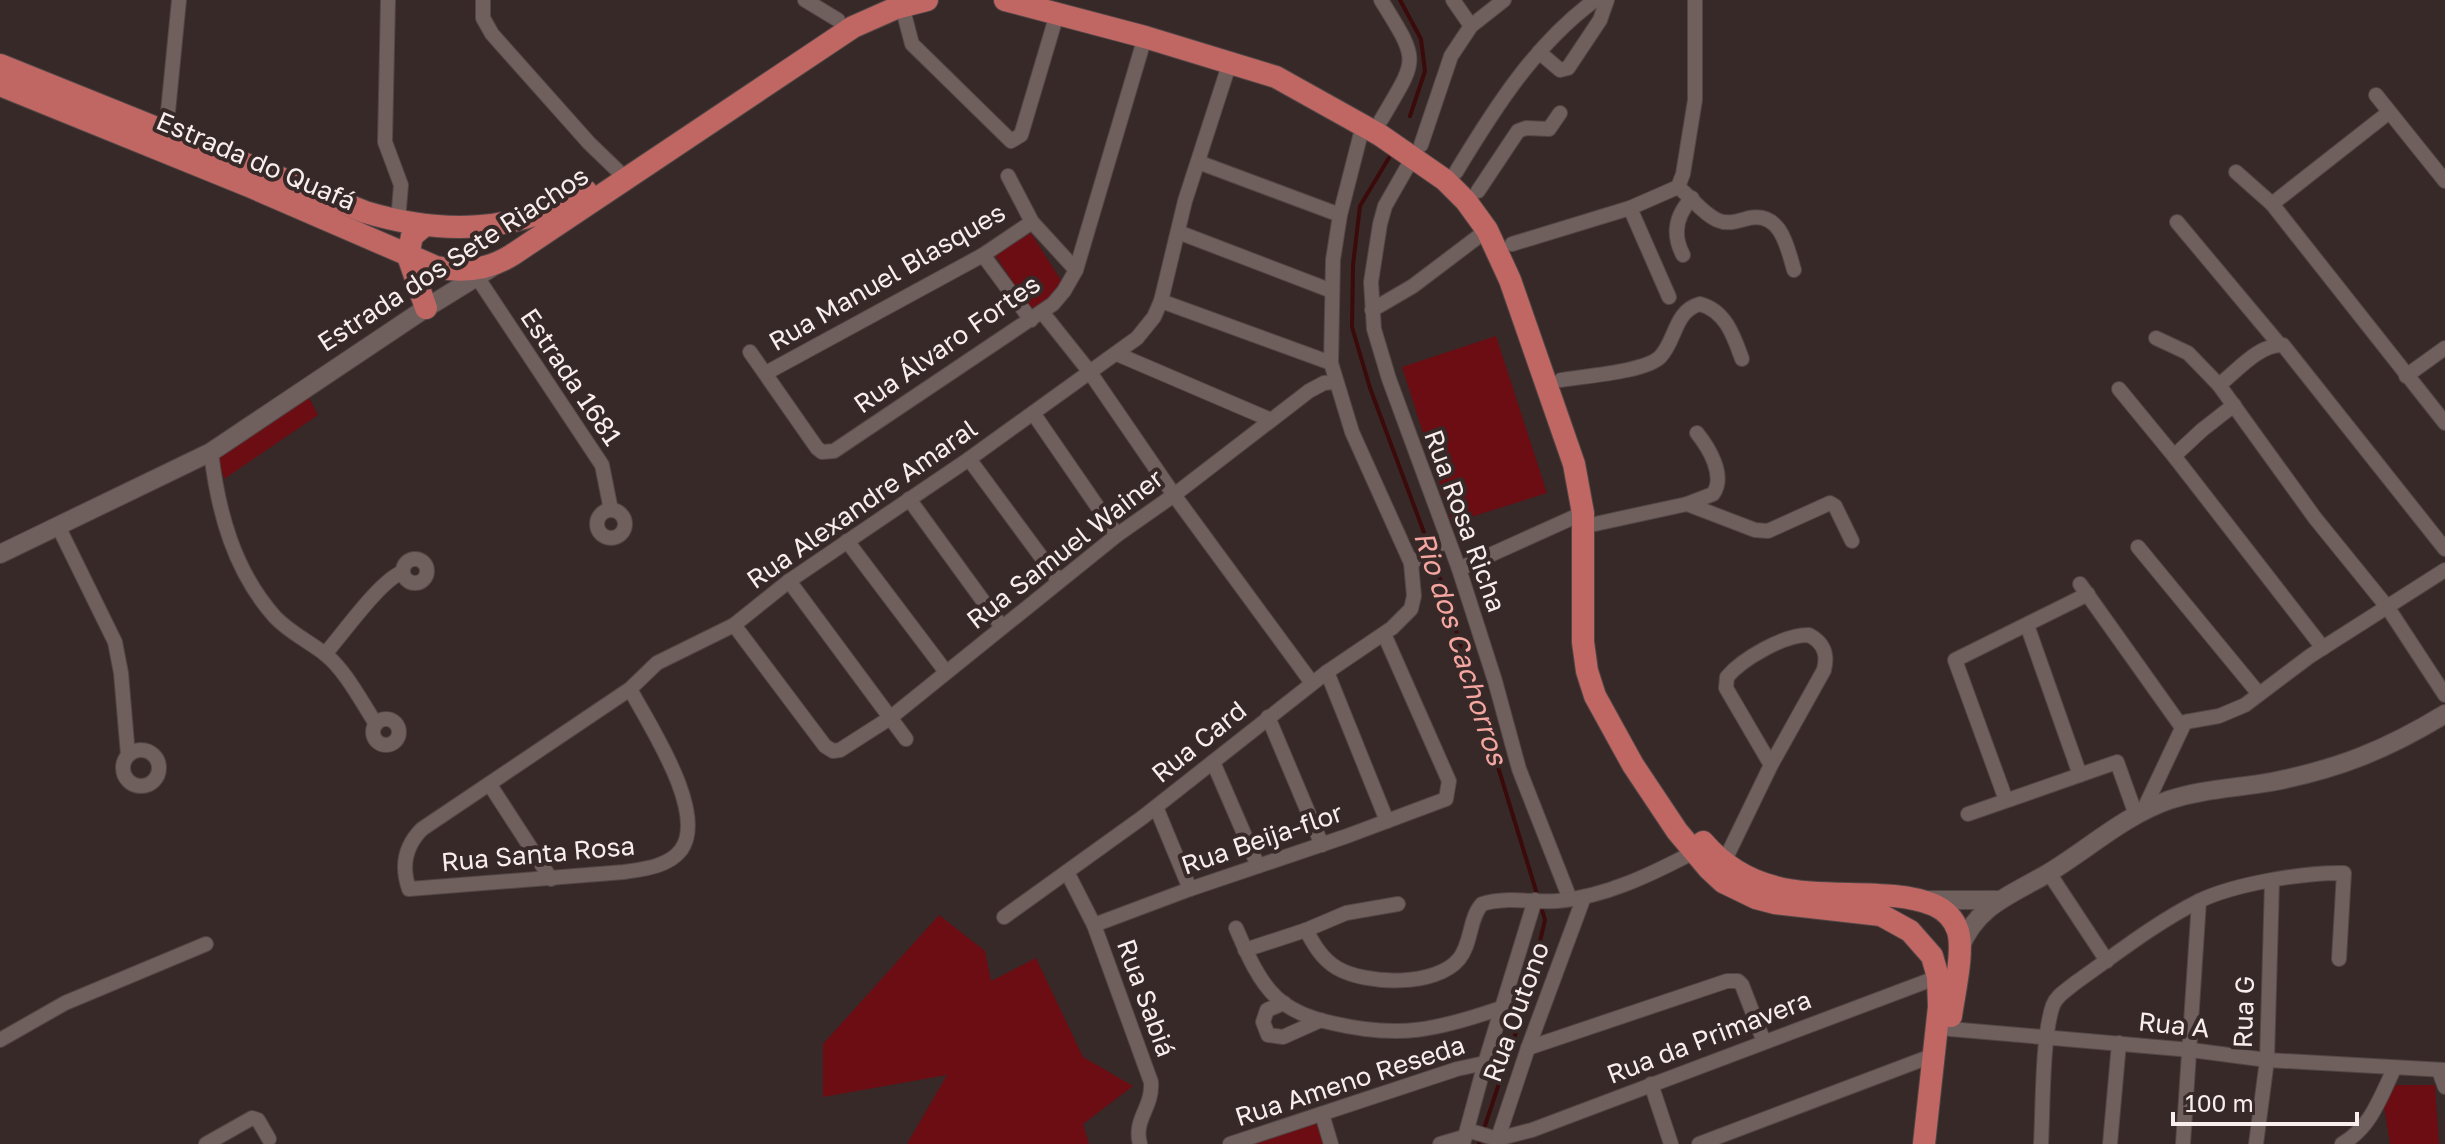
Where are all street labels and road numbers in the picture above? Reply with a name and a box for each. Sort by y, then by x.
street label: Estrada do Quafá [152,105,360,216]
street label: Estrada dos Sete Riachos [312,159,594,358]
street label: Rua Manuel Blasques [763,196,1010,357]
street label: Rua Álvaro Fortes [848,268,1046,419]
street label: Estrada 1681 [514,302,629,451]
street label: Rua Alexandre Amaral [741,412,983,595]
street label: Rua Rosa Richa [1418,426,1513,616]
street label: Rua Samuel Wainer [960,462,1169,635]
street label: Rua Card [1145,694,1252,789]
street label: Rua Beija-flor [1177,796,1346,881]
street label: Rua Santa Rosa [440,830,636,877]
street label: Rua Sabiá [1111,935,1182,1061]
street label: Rua Outono [1476,938,1555,1086]
street label: Rua G [2227,975,2260,1049]
street label: Rua da Primavera [1602,983,1815,1090]
street label: Rua A [2137,1005,2211,1044]
street label: Rua Ameno Reseda [1231,1029,1469,1132]

